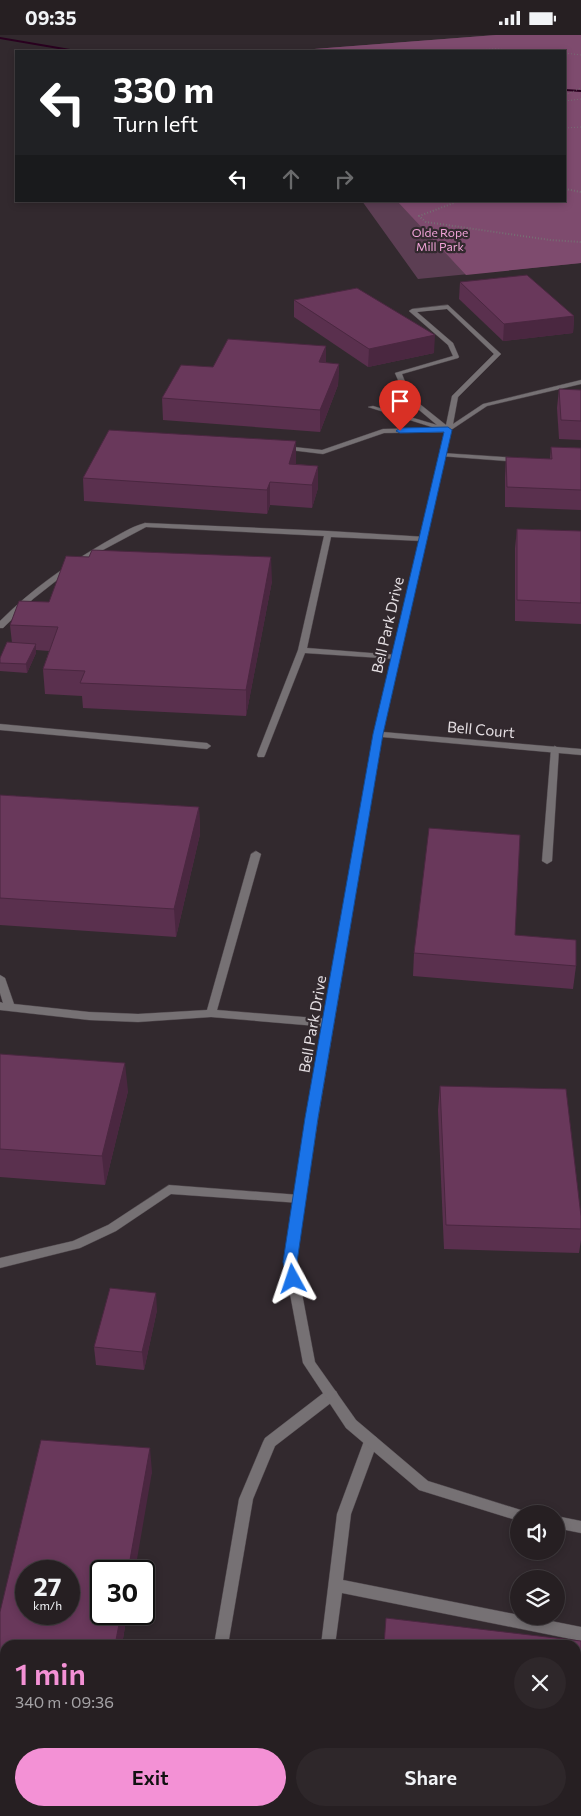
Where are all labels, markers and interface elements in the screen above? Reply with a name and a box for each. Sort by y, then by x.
text: 09:35 [25,6,77,29]
text: 330 m [113,67,214,110]
icon: left [30,70,95,135]
text: Turn left [113,110,198,137]
icon: left [224,165,252,193]
icon: ahead [277,165,305,193]
icon: right [330,165,358,193]
park label: Olde Rope Mill Park [412,225,468,253]
pin [379,380,421,431]
icon: arrive [386,387,414,415]
street label: Bell Park Drive [367,575,407,675]
street label: Bell Court [446,717,516,741]
street label: Bell Park Drive [295,974,329,1074]
position arrow [266,1252,318,1304]
map controls [510,1505,565,1625]
button: sound [510,1505,565,1560]
speed limit sign: 30 [90,1560,155,1625]
button: layers [510,1570,565,1625]
text: 27 [34,1571,61,1601]
text: km/h [33,1598,62,1612]
text: 1 min [15,1654,86,1691]
button: close [514,1657,566,1709]
text: 340 m · 09:36 [15,1692,114,1711]
button: Exit [15,1748,286,1806]
button: Share [296,1748,566,1806]

